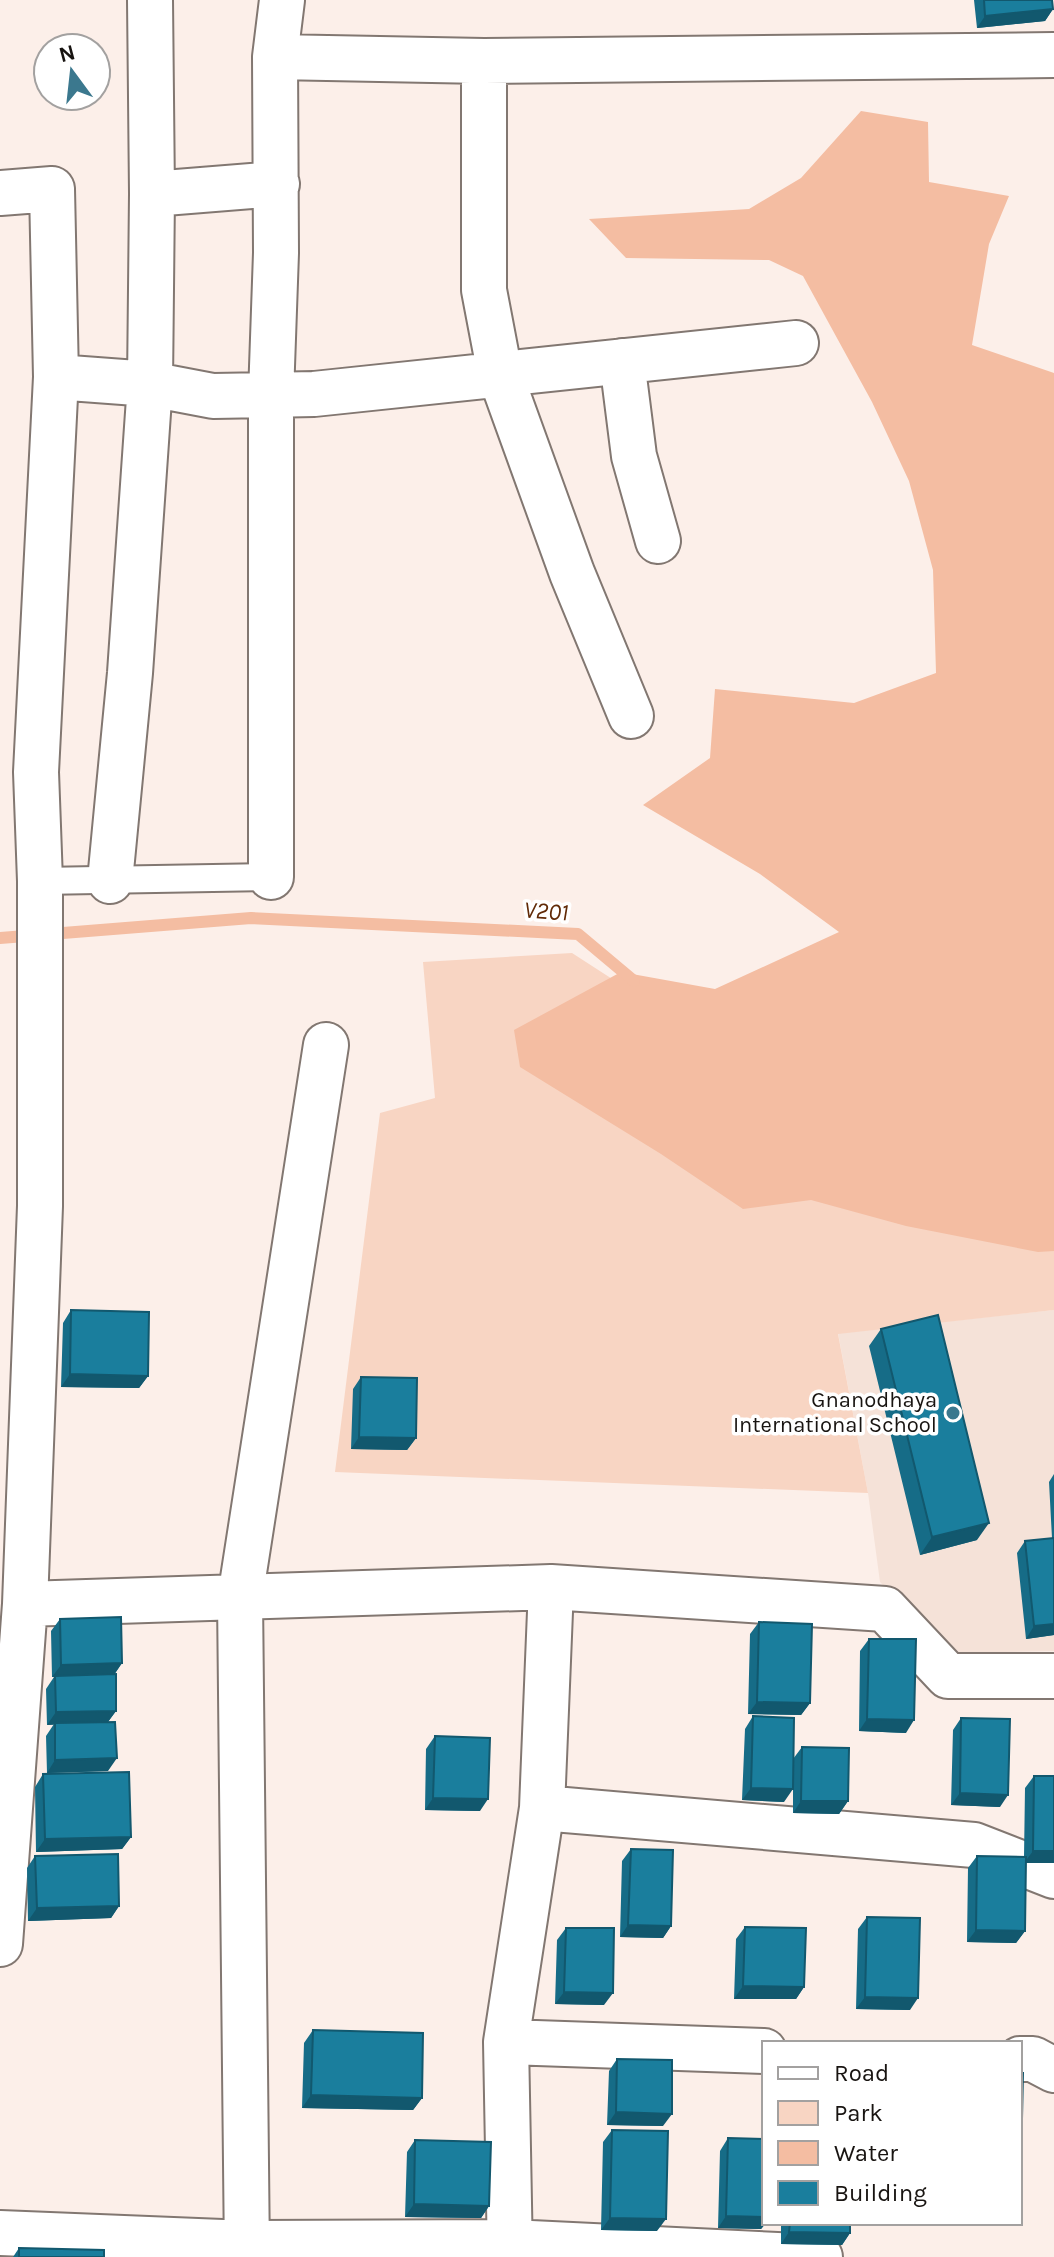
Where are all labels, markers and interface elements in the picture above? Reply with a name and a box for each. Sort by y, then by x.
north arrow [32,32,112,112]
text: N [56,39,78,68]
water label: V201 [523,895,569,927]
place label: Gnanodhaya International School [733,1387,937,1438]
marker: Gnanodhaya International School [944,1404,962,1422]
legend [762,2041,1022,2225]
text: Road [834,2059,889,2087]
text: Park [834,2099,883,2127]
text: Water [834,2139,898,2167]
text: Building [834,2179,927,2207]

